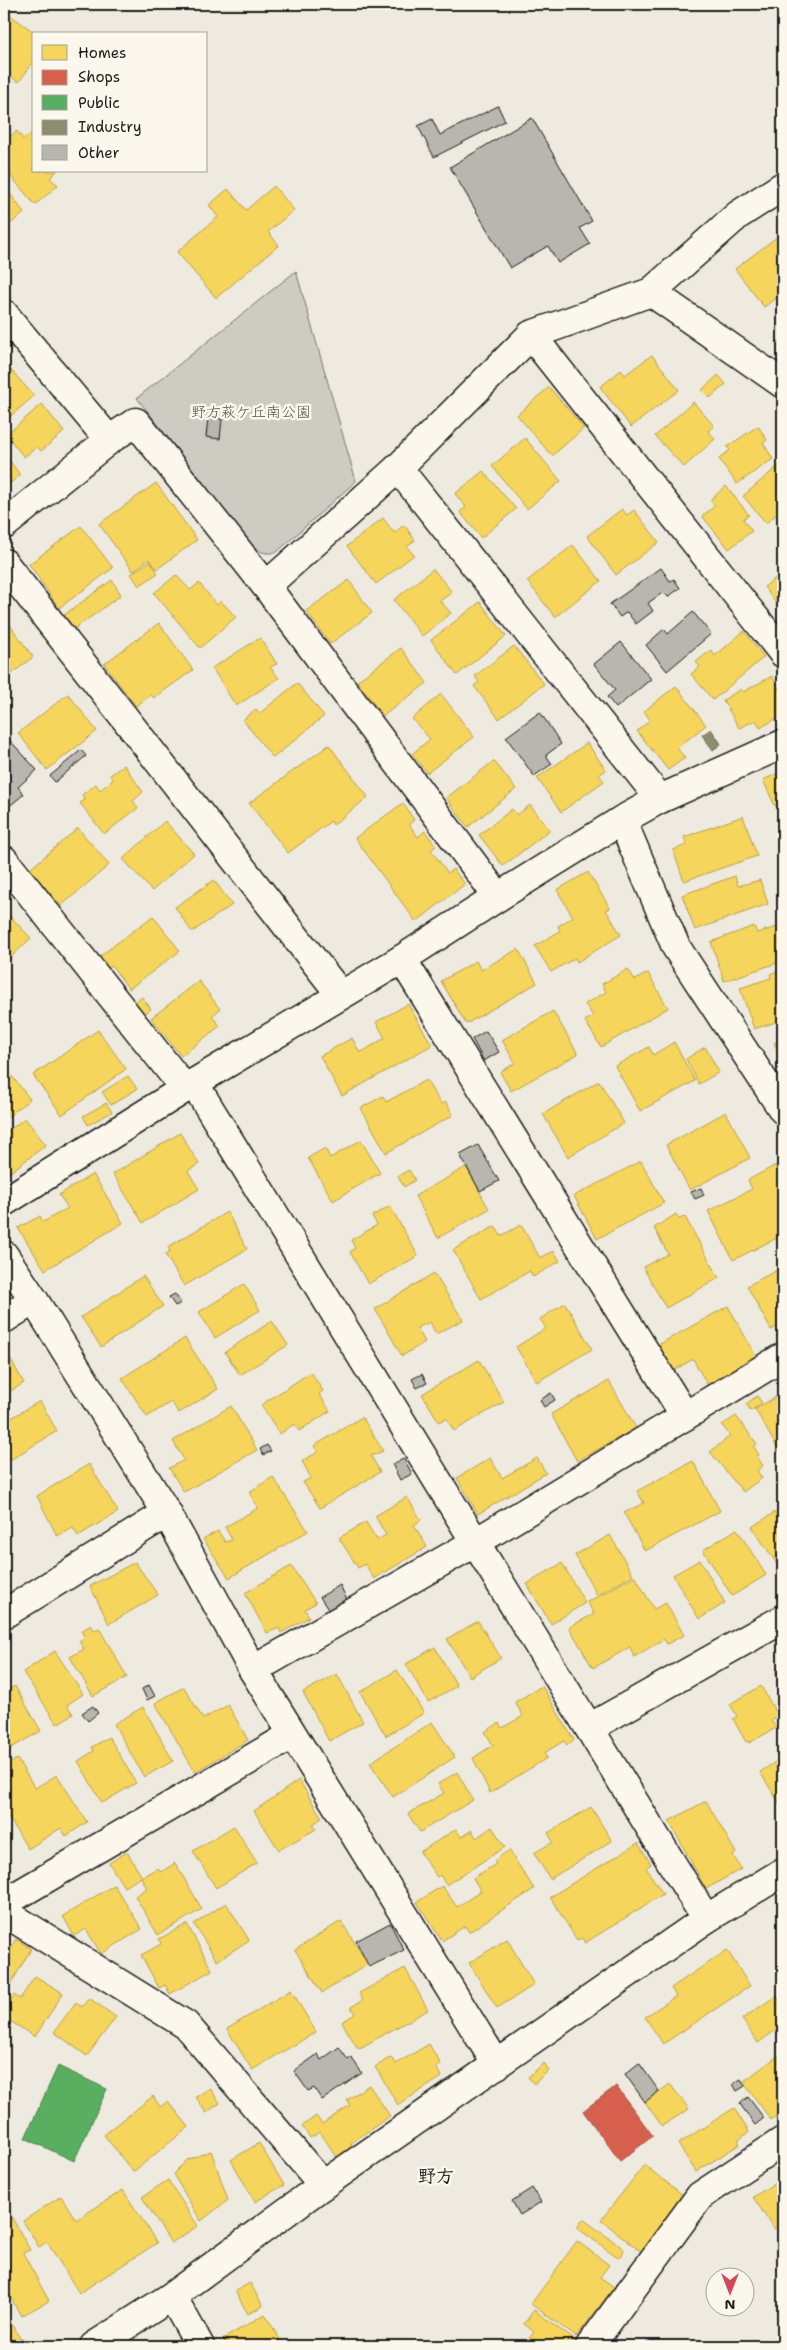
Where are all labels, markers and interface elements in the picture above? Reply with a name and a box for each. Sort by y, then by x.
legend [32,32,208,172]
text: Homes [78,43,126,63]
text: Shops [78,67,120,87]
text: Public [78,93,120,113]
text: Industry [78,117,142,137]
text: Other [78,143,120,163]
park label: 野方萩ケ丘南公園 [191,402,311,422]
district label: 野方 [418,2164,454,2188]
north arrow [704,2268,754,2318]
text: N [724,2296,736,2314]

